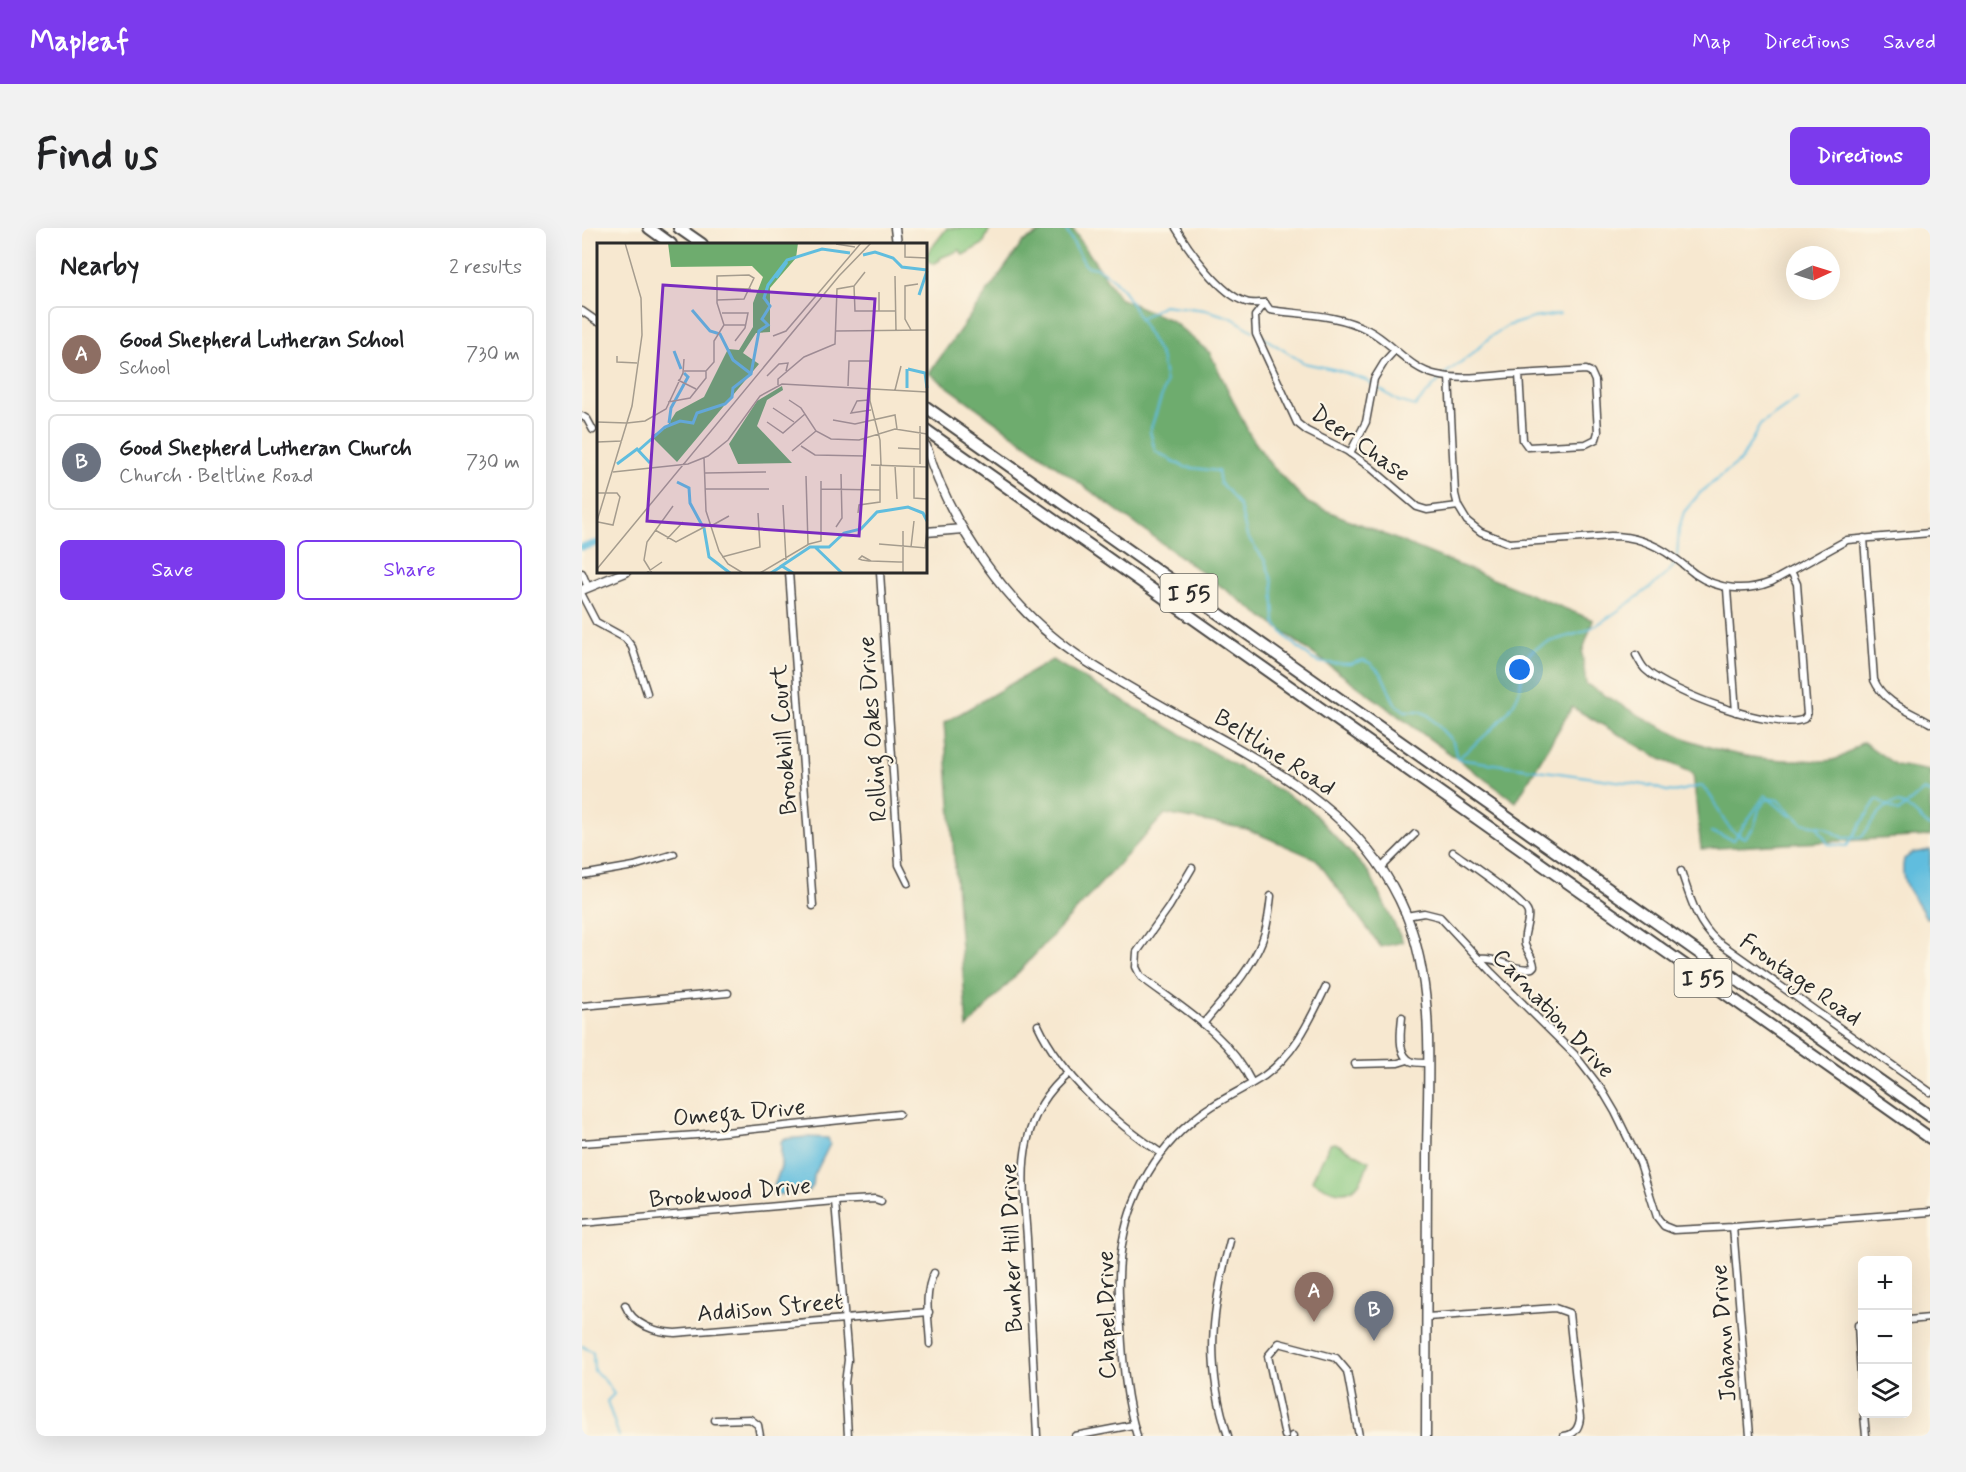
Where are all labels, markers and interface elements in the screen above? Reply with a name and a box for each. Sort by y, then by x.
text: Mapleaf [30,24,129,61]
text: Map [1692,28,1731,56]
text: Directions [1764,28,1850,56]
text: Saved [1883,28,1936,56]
button: Directions [1790,127,1930,185]
text: Find us [36,129,158,184]
inset map [597,243,927,573]
north arrow [1786,246,1840,300]
text: Nearby [60,250,139,284]
text: 2 results [449,254,522,281]
text: Good Shepherd Lutheran School [119,327,404,355]
text: A [75,341,88,368]
text: 730 m [466,341,520,368]
text: School [119,355,171,382]
street label: Deer Chase [1304,399,1416,490]
text: Good Shepherd Lutheran Church [119,435,412,463]
text: B [75,449,88,476]
text: 730 m [466,449,520,476]
text: Church · Beltline Road [119,463,313,490]
button: Save [60,540,285,600]
button: Share [297,540,522,600]
road number: I 55 [1160,574,1218,612]
street label: Rolling Oaks Drive [852,635,898,823]
your location [1505,655,1534,684]
street label: Brookhill Court [764,664,805,816]
street label: Beltline Road [1208,702,1341,804]
street label: Frontage Road [1732,927,1867,1035]
street label: Carnation Drive [1485,943,1621,1085]
road number: I 55 [1674,959,1732,997]
street label: Omega Drive [672,1092,807,1138]
street label: Bunker Hill Drive [994,1163,1031,1333]
street label: Brookwood Drive [648,1171,812,1216]
street label: Chapel Drive [1091,1250,1124,1380]
map controls [1858,1256,1912,1418]
button: + [1858,1256,1912,1310]
street label: Johann Drive [1704,1263,1745,1403]
pin: A [1294,1272,1334,1322]
street label: Addison Street [696,1287,845,1330]
pin: B [1354,1292,1394,1341]
button: − [1858,1310,1912,1364]
button: layers [1858,1364,1912,1418]

